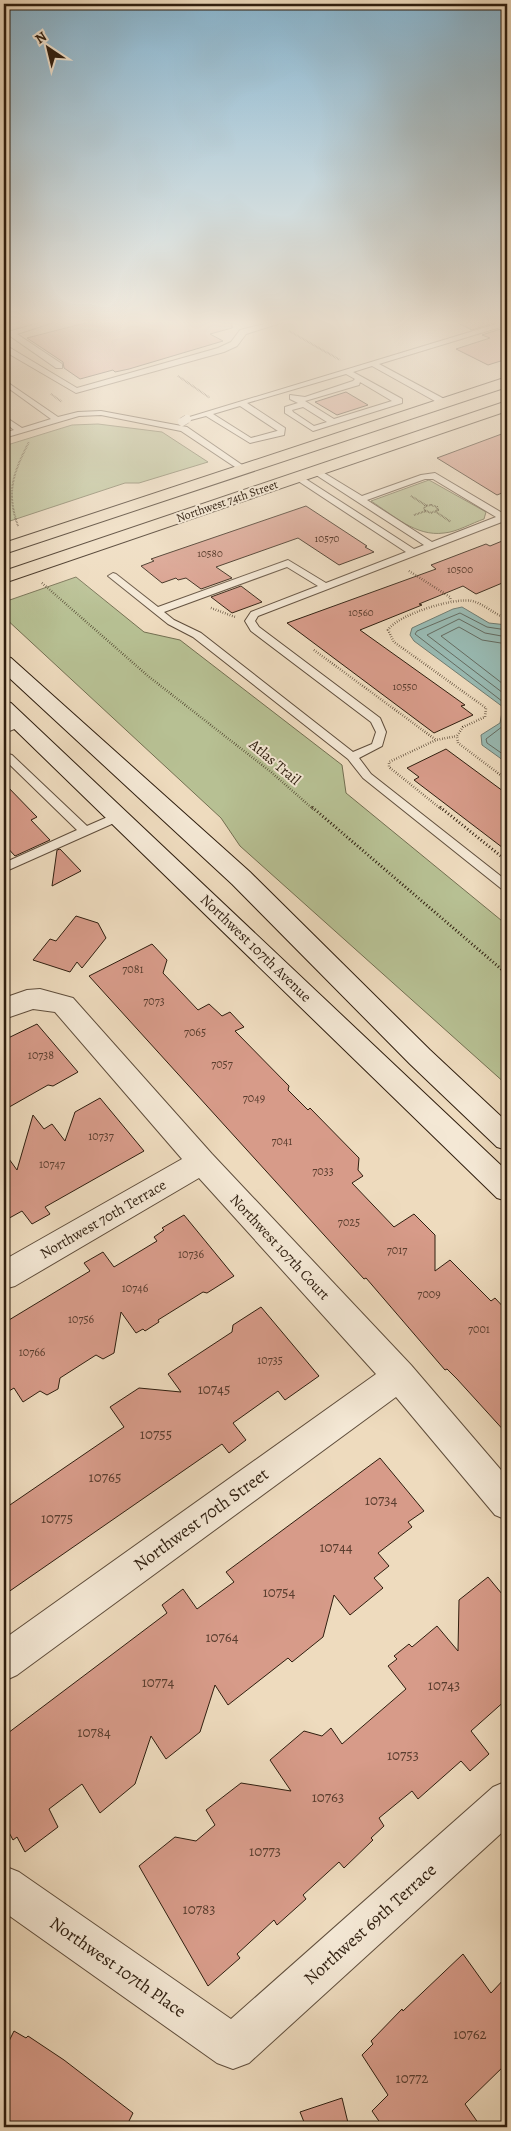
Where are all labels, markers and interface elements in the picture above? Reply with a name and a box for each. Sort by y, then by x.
north arrow [22,22,72,72]
text: N [31,27,50,48]
street label: Northwest 74th Street [174,476,280,526]
house number: 10570 [315,531,340,546]
house number: 10580 [197,546,223,561]
house number: 10500 [447,562,473,577]
house number: 10560 [348,605,374,620]
house number: 10550 [393,679,418,694]
street label: Atlas Trail [244,734,305,790]
street label: Northwest 107th Avenue [196,890,316,1007]
house number: 7081 [122,961,144,977]
house number: 7073 [143,993,165,1009]
house number: 7065 [184,1024,206,1040]
house number: 10738 [28,1047,54,1063]
house number: 7057 [211,1056,234,1072]
house number: 7049 [243,1090,265,1106]
house number: 10737 [88,1128,115,1144]
house number: 7041 [272,1133,292,1149]
house number: 10747 [39,1156,66,1172]
house number: 7033 [312,1163,334,1179]
street label: Northwest 70th Terrace [36,1175,170,1263]
street label: Northwest 107th Court [226,1190,334,1304]
house number: 7025 [338,1214,360,1230]
house number: 7017 [387,1242,408,1258]
house number: 10736 [178,1246,204,1262]
house number: 10746 [122,1280,149,1296]
house number: 7009 [417,1286,441,1302]
house number: 10756 [68,1311,95,1327]
house number: 7001 [468,1321,490,1337]
house number: 10766 [19,1344,46,1360]
house number: 10735 [257,1352,283,1368]
house number: 10745 [198,1379,230,1399]
house number: 10755 [140,1424,172,1444]
street label: Northwest 70th Street [129,1462,273,1576]
house number: 10765 [89,1467,121,1487]
house number: 10734 [365,1490,397,1510]
house number: 10775 [41,1508,73,1528]
house number: 10744 [319,1537,353,1557]
house number: 10754 [263,1582,296,1602]
house number: 10764 [205,1627,239,1647]
house number: 10774 [142,1672,174,1692]
house number: 10743 [428,1675,460,1695]
house number: 10784 [77,1722,111,1742]
house number: 10753 [387,1745,419,1765]
house number: 10763 [312,1787,344,1807]
house number: 10773 [249,1841,281,1861]
street label: Northwest 69th Terrace [299,1858,441,1990]
house number: 10783 [183,1899,215,1919]
street label: Northwest 107th Place [45,1911,191,2023]
house number: 10762 [453,2024,487,2044]
house number: 10772 [396,2068,428,2088]

